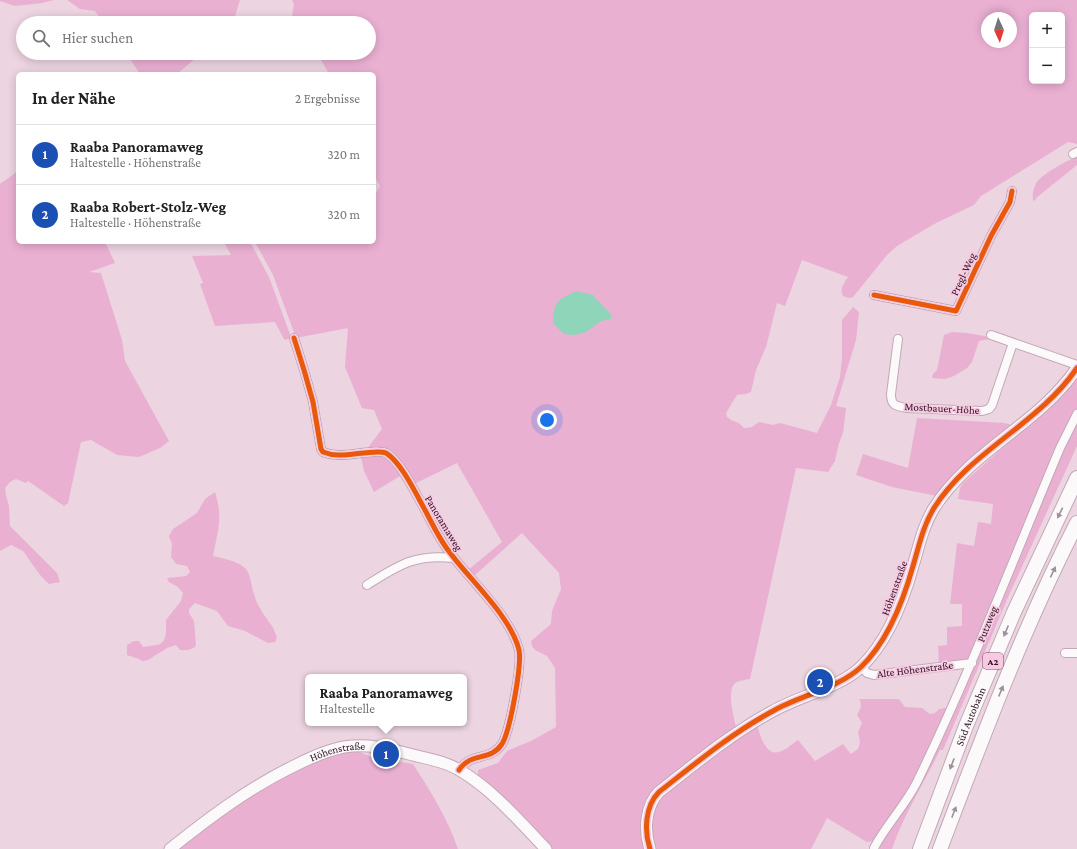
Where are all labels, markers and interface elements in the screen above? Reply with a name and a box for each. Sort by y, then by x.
north arrow [981,12,1017,48]
map controls [1029,12,1065,84]
button: + [1029,12,1065,48]
search box [16,16,376,60]
icon: search [30,27,52,49]
text: Hier suchen [62,30,133,46]
button: − [1029,48,1065,84]
text: In der Nähe [32,89,115,108]
text: 2 Ergebnisse [295,91,360,106]
text: Raaba Panoramaweg [70,139,203,155]
text: 1 [43,147,47,162]
text: 320 m [327,147,360,162]
text: Haltestelle · Höhenstraße [70,155,201,170]
text: Raaba Robert-Stolz-Weg [70,199,226,215]
text: 2 [42,207,48,222]
text: 320 m [327,207,360,222]
text: Haltestelle · Höhenstraße [70,215,201,230]
street label: Pregl-Weg [948,250,979,298]
street label: Mostbauer-Höhe [904,400,980,416]
your location [537,410,557,430]
street label: Panoramaweg [422,493,466,554]
one-way arrow [1057,507,1063,518]
street label: Höhenstraße [879,559,909,617]
one-way arrow [1050,566,1056,578]
street label: Putzweg [974,604,1001,644]
one-way arrow [1003,626,1009,637]
road number: A2 [983,653,1003,669]
street label: Alte Höhenstraße [876,658,954,680]
pin: 2 [807,667,833,697]
popup [305,674,467,726]
text: Raaba Panoramaweg [320,685,452,701]
street label: Süd Autobahn [953,685,988,747]
one-way arrow [999,685,1005,697]
text: Haltestelle [320,701,375,716]
pin: 1 [373,739,399,769]
street label: Höhenstraße [308,740,366,764]
one-way arrow [948,759,954,771]
one-way arrow [952,806,958,818]

